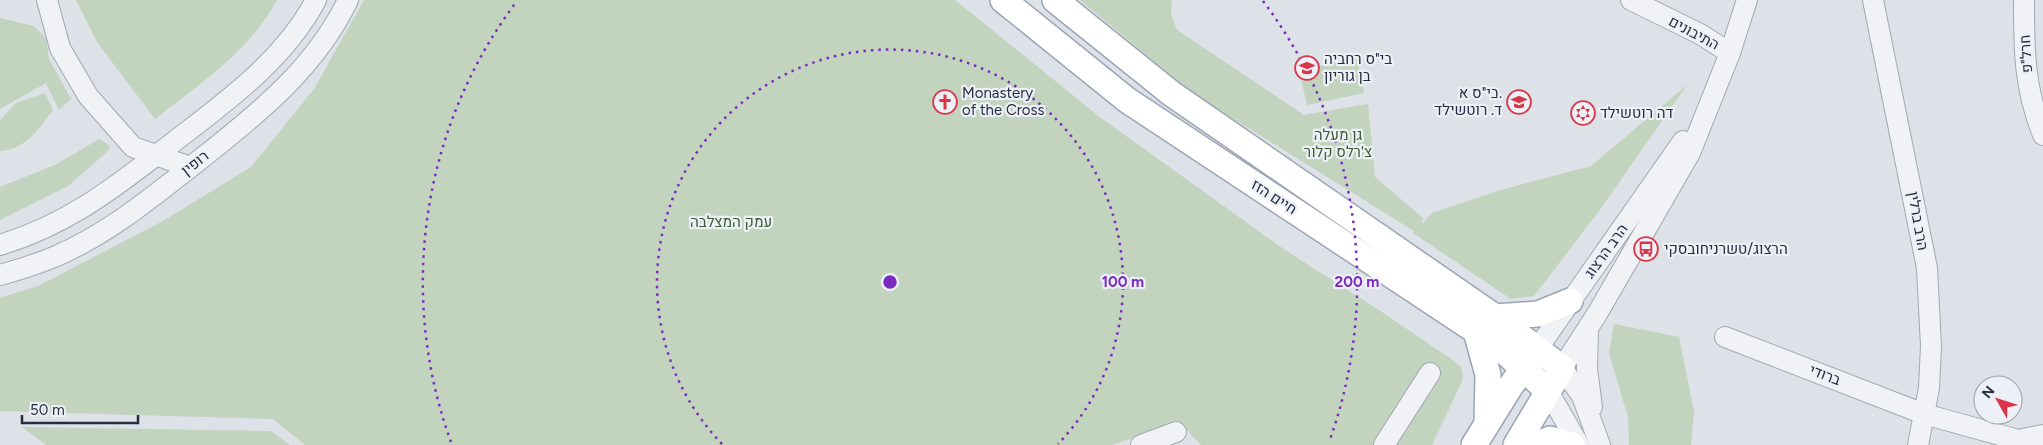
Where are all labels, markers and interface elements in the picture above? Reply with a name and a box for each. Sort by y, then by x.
street label: התיבונים [1666,12,1722,54]
street label: חרל"פ [2016,34,2036,74]
place label: בי"ס רחביה בן גוריון [1324,50,1392,85]
school or university icon: בי"ס רחביה בן גוריון [1294,55,1320,81]
place label: Monastery of the Cross [962,84,1044,119]
place label: בי"ס א. ד. רוטשילד [1434,84,1502,119]
church icon: Monastery of the Cross [932,89,958,115]
school or university icon: בי"ס א. ד. רוטשילד [1506,89,1532,115]
synagogue icon: דה רוטשילד [1570,100,1596,126]
place label: דה רוטשילד [1600,104,1674,122]
park label: גן מעלה צ'רלס קלור [1304,126,1372,161]
street label: רופין [178,147,212,179]
street label: חיים הזז [1248,176,1300,218]
street label: הרב ברלין [1904,190,1932,252]
park label: עמק המצלבה [690,213,772,231]
street label: הרב הרצוג [1580,220,1632,282]
bus stop icon: הרצוג/טשרניחובסקי [1633,236,1659,262]
place label: הרצוג/טשרניחובסקי [1664,240,1788,258]
centre of rings [881,273,899,291]
text: 100 m [1102,273,1144,291]
text: 200 m [1335,273,1379,291]
street label: ברודי [1807,361,1843,389]
north arrow [1973,375,2023,425]
text: N [1978,383,1998,402]
scale bar [22,392,139,424]
text: 50 m [30,401,65,419]

